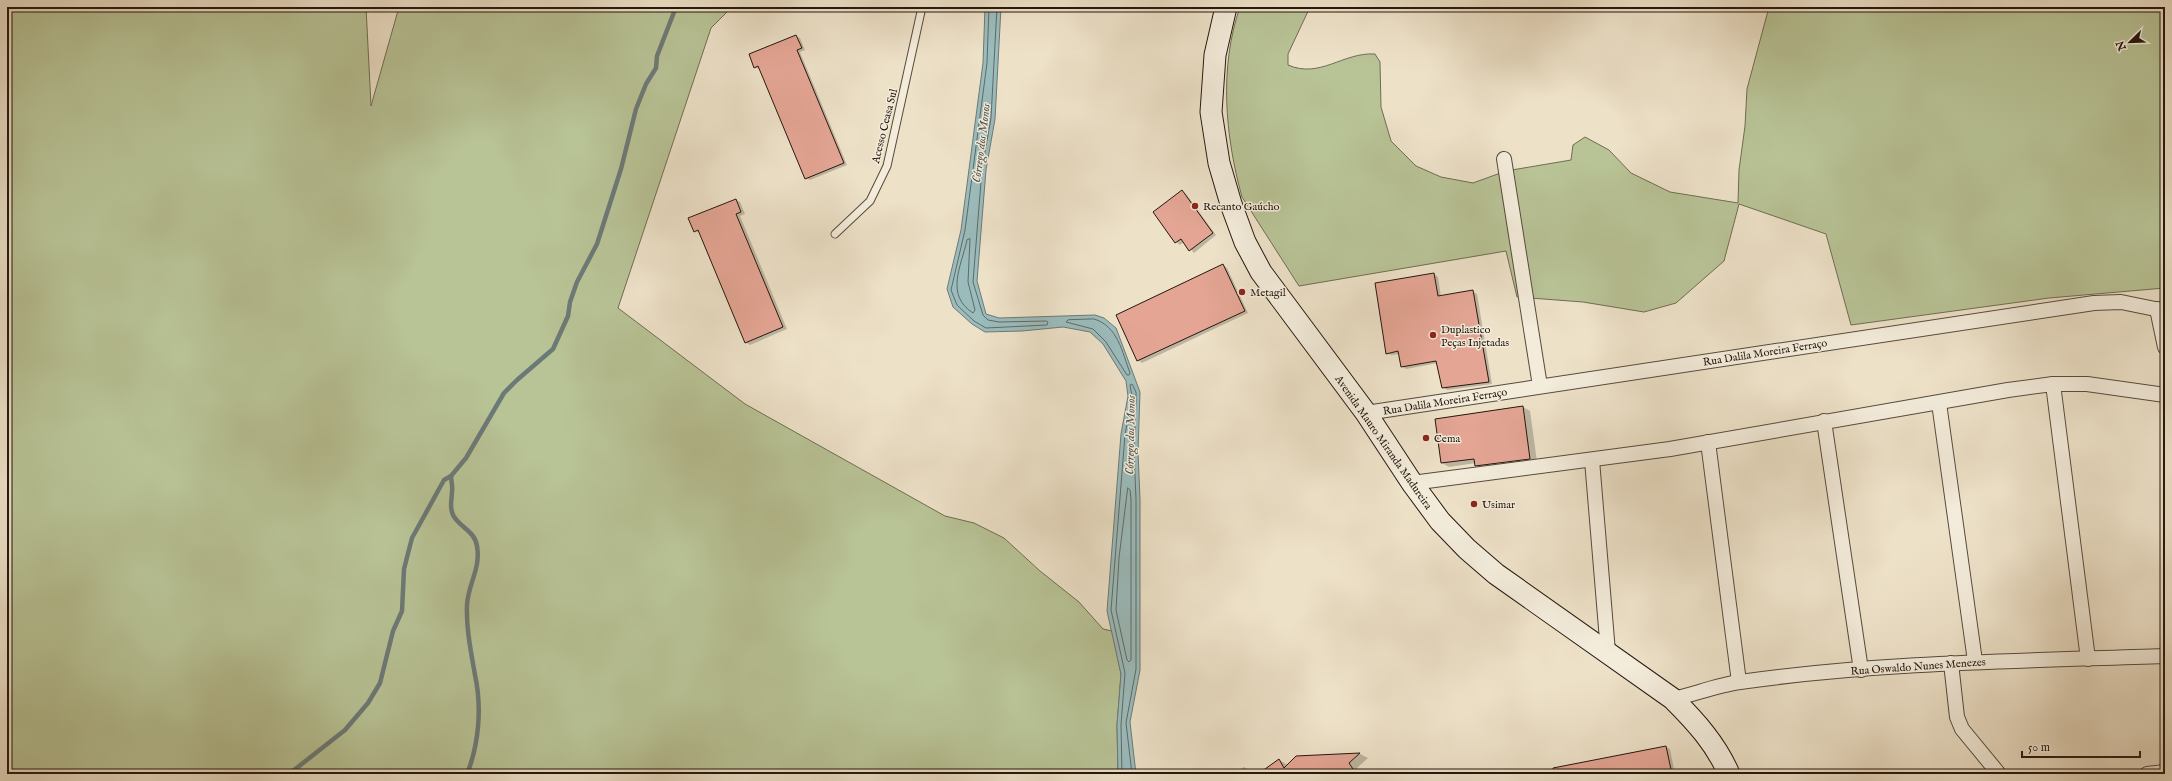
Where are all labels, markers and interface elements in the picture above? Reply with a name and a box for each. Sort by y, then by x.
north arrow [2110,22,2150,62]
text: N [2113,38,2130,54]
street label: Acesso Ceasa Sul [869,88,901,166]
water label: Córrego dos Monos [969,102,995,184]
place label: Recanto Gaúcho [1203,200,1279,214]
marker: Recanto Gaúcho [1190,201,1200,211]
place label: Metagil [1250,286,1286,300]
marker: Metagil [1237,287,1247,297]
place label: Duplastico Peças Injetadas [1441,323,1509,350]
marker: Duplastico Peças Injetadas [1428,330,1438,340]
street label: Rua Dalila Moreira Ferraço [1702,336,1828,370]
street label: Avenida Mauro Miranda Madureira [1331,372,1435,513]
street label: Rua Dalila Moreira Ferraço [1382,385,1508,419]
water label: Córrego dos Monos [1122,395,1140,475]
place label: Cema [1434,432,1460,446]
marker: Cema [1421,433,1431,443]
place label: Usimar [1482,498,1515,512]
marker: Usimar [1469,499,1479,509]
street label: Rua Oswaldo Nunes Menezes [1850,655,1986,679]
scale bar [2022,733,2140,759]
text: 50 m [2028,740,2050,755]

